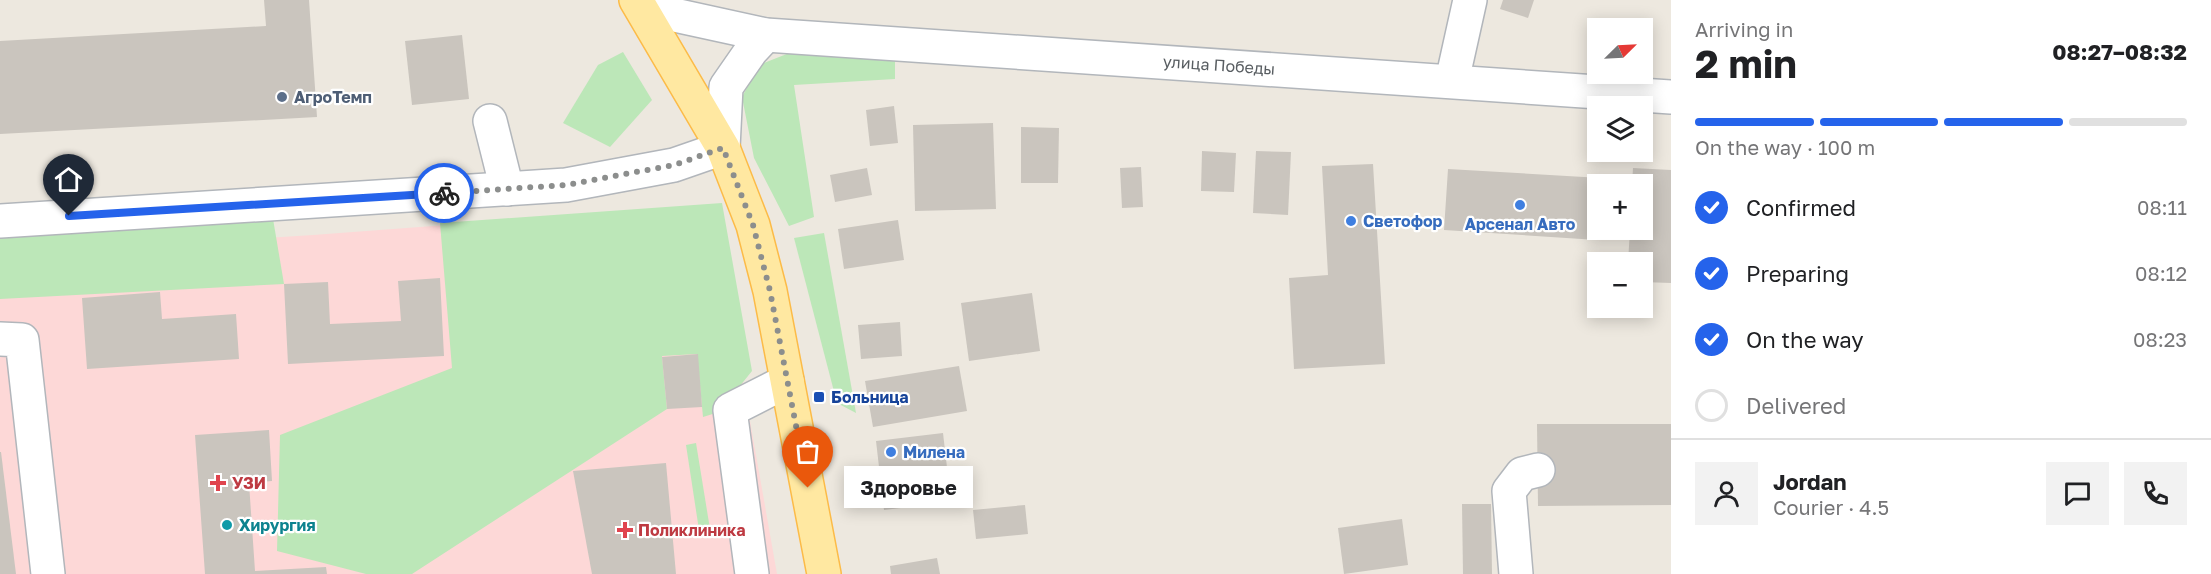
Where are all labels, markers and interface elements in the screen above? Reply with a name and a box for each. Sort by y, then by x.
text: Arriving in [1695,17,1793,41]
north arrow [1587,18,1653,84]
map controls [1587,18,1653,318]
text: 08:27–08:32 [2052,38,2187,65]
text: 2 min [1695,40,1797,87]
street label: улица Победы [1162,51,1276,79]
place label: АгроТемп [294,87,372,107]
marker: АгроТемп [275,90,289,104]
button: layers [1587,96,1653,162]
text: On the way · 100 m [1695,135,1875,159]
pin [43,154,94,216]
icon: home [52,163,85,196]
courier [414,163,474,223]
button: + [1587,174,1653,240]
icon: bike [428,177,461,210]
icon: check [1695,191,1728,224]
text: Confirmed [1746,194,1856,221]
text: 08:11 [2137,195,2187,219]
marker: Арсенал Авто [1513,198,1527,212]
place label: Светофор [1363,211,1443,231]
marker: Светофор [1344,214,1358,228]
place label: Арсенал Авто [1465,214,1576,234]
button: − [1587,252,1653,318]
icon: check [1695,257,1728,290]
text: Preparing [1746,260,1849,287]
text: 08:12 [2135,261,2187,285]
icon: check [1695,323,1728,356]
text: On the way [1746,326,1864,353]
text: 08:23 [2133,327,2187,351]
place label: Больница [831,387,909,407]
marker: Больница [812,390,826,404]
text: Delivered [1746,392,1846,419]
pin [782,426,833,488]
icon: bag [791,435,824,468]
place label: Милена [903,442,965,462]
marker: Милена [884,445,898,459]
button: person [1695,462,1758,525]
button: chat [2046,462,2109,525]
button: phone [2124,462,2187,525]
callout: Здоровье [844,467,973,509]
text: Jordan [1773,468,1847,495]
place label: УЗИ [232,473,266,493]
marker: УЗИ [209,474,227,492]
text: Здоровье [860,475,957,499]
text: Courier · 4.5 [1773,495,1889,519]
place label: Хирургия [239,515,316,535]
marker: Хирургия [220,518,234,532]
place label: Поликлиника [638,520,745,540]
marker: Поликлиника [616,521,634,539]

